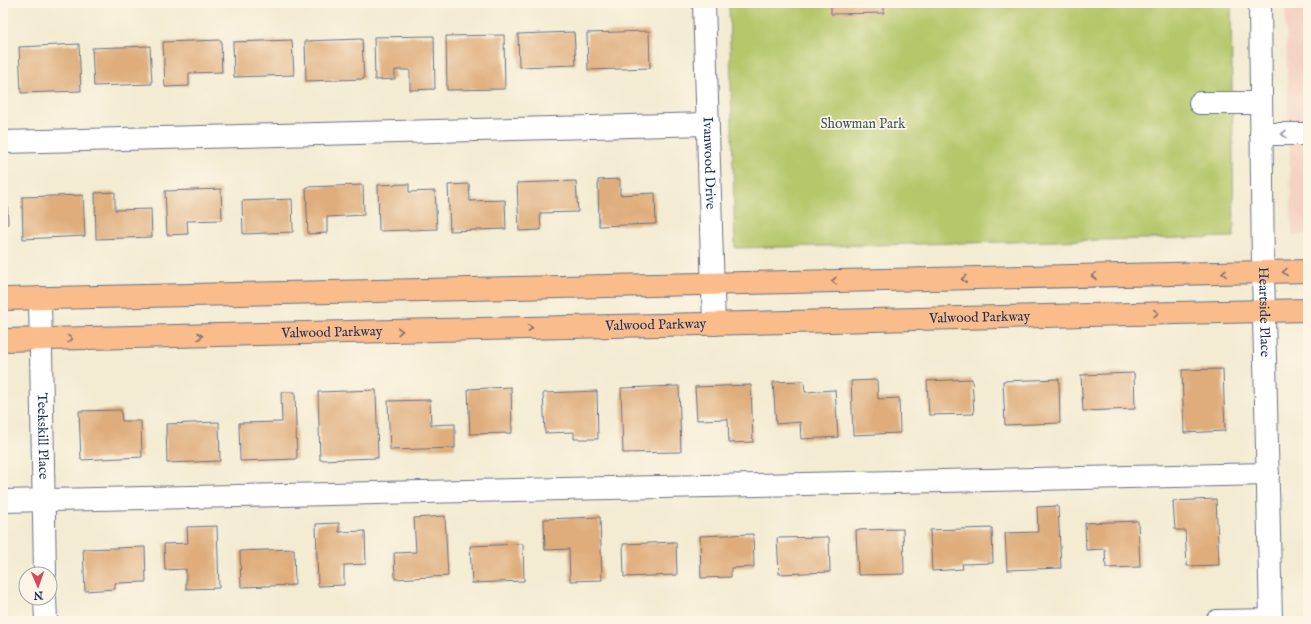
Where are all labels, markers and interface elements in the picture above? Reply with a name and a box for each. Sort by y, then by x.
park label: Showman Park [820,115,906,133]
street label: Ivanwood Drive [699,116,719,210]
one-way arrow [1281,130,1287,138]
street label: Heartside Place [1254,267,1274,358]
one-way arrow [1282,268,1288,276]
one-way arrow [1221,269,1227,277]
one-way arrow [1091,272,1097,280]
one-way arrow [961,274,967,283]
one-way arrow [831,277,837,286]
street label: Valwood Parkway [928,307,1031,328]
one-way arrow [1153,309,1159,317]
street label: Valwood Parkway [604,315,707,335]
street label: Valwood Parkway [280,322,383,343]
one-way arrow [527,324,533,332]
one-way arrow [397,327,403,335]
one-way arrow [197,332,203,340]
one-way arrow [67,335,73,343]
street label: Teekskill Place [33,392,52,480]
north arrow [18,566,58,606]
text: N [33,588,44,602]

